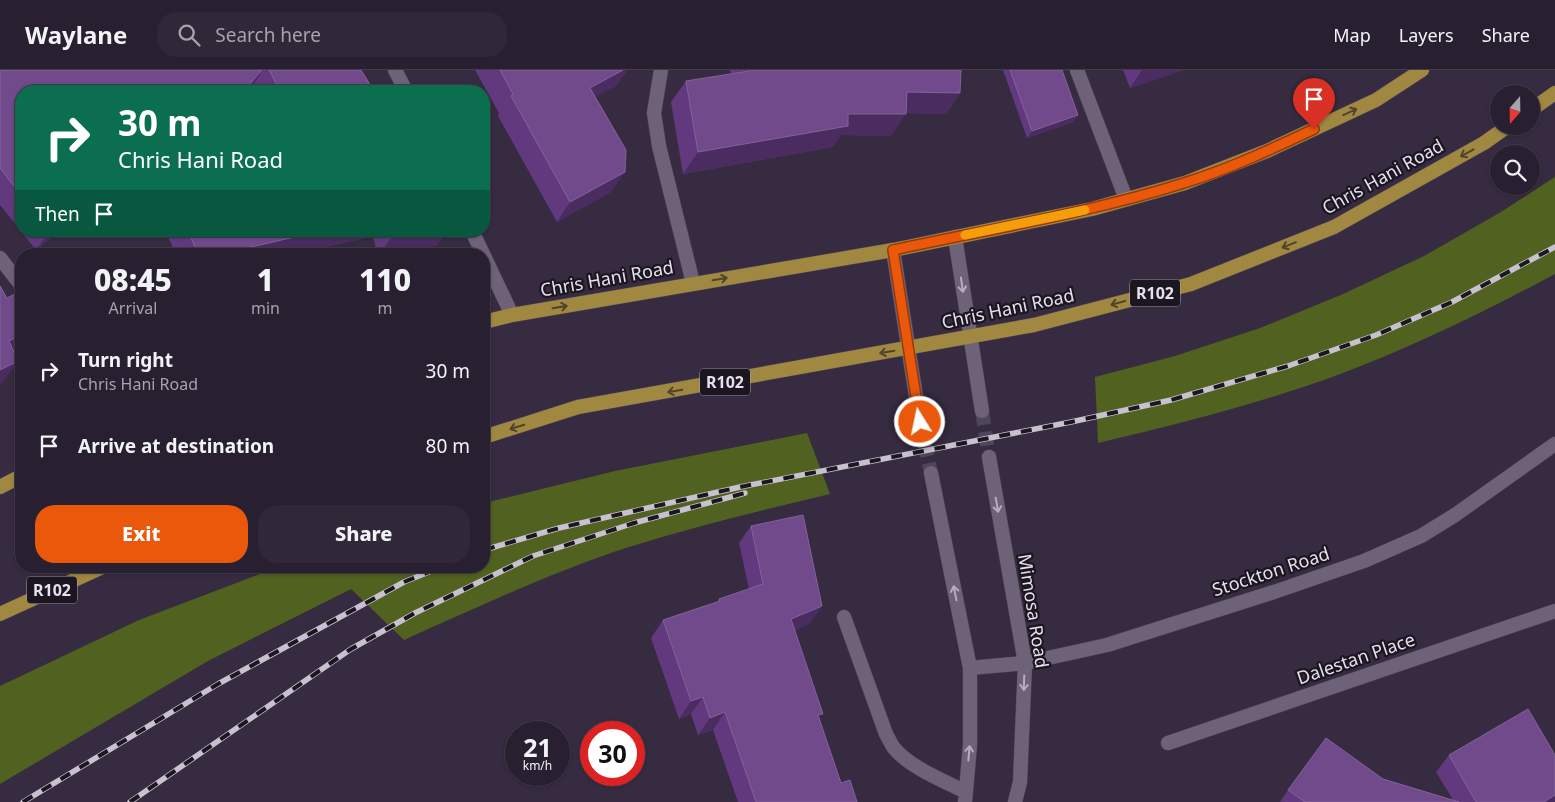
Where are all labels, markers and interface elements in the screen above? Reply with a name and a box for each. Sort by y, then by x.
search box [157,12,507,57]
text: Waylane [25,18,127,51]
icon: search [175,21,203,49]
text: Search here [215,22,321,48]
text: Map [1333,23,1371,47]
text: Layers [1399,23,1454,47]
text: Share [1482,23,1530,47]
pin [1293,78,1335,129]
icon: arrive [1300,85,1328,113]
north arrow [1490,85,1540,135]
map controls [1490,85,1540,195]
text: 30 m [118,99,201,146]
icon: right [35,105,100,170]
one-way arrow [1342,107,1357,116]
street label: Chris Hani Road [1318,133,1447,219]
text: Chris Hani Road [118,144,283,174]
button: search [1490,145,1540,195]
one-way arrow [1460,148,1474,158]
icon: arrive [90,200,118,228]
text: Then [35,201,80,227]
one-way arrow [1281,241,1297,250]
street label: Chris Hani Road [538,254,675,302]
text: 08:45 [94,259,172,300]
text: 1 [257,259,274,300]
text: 110 [359,259,411,300]
one-way arrow [712,273,728,283]
one-way arrow [957,277,967,293]
road number: R102 [1130,280,1180,307]
street label: Chris Hani Road [939,282,1076,334]
text: Arrival [109,297,157,319]
text: min [251,297,280,319]
text: m [377,297,392,319]
one-way arrow [1111,299,1127,308]
one-way arrow [552,301,568,311]
text: Turn right [78,347,173,373]
one-way arrow [879,347,895,357]
icon: right [35,357,63,385]
text: 30 m [426,358,470,384]
road number: R102 [700,368,750,396]
text: Chris Hani Road [78,373,198,395]
one-way arrow [668,386,684,396]
position arrow [893,395,945,447]
one-way arrow [510,422,526,432]
icon: arrive [35,432,63,460]
text: Arrive at destination [78,433,274,459]
text: 80 m [426,433,470,459]
one-way arrow [993,497,1003,513]
button: Exit [35,505,248,563]
button: Share [258,505,470,563]
street label: Stockton Road [1209,541,1332,601]
street label: Mimosa Road [1013,552,1055,670]
road number: R102 [27,576,77,604]
one-way arrow [950,585,959,601]
street label: Dalestan Place [1293,627,1418,690]
one-way arrow [1020,674,1029,690]
speed limit sign: 30 [580,721,645,786]
text: 21 [523,730,552,764]
one-way arrow [964,746,974,762]
text: km/h [523,757,552,774]

